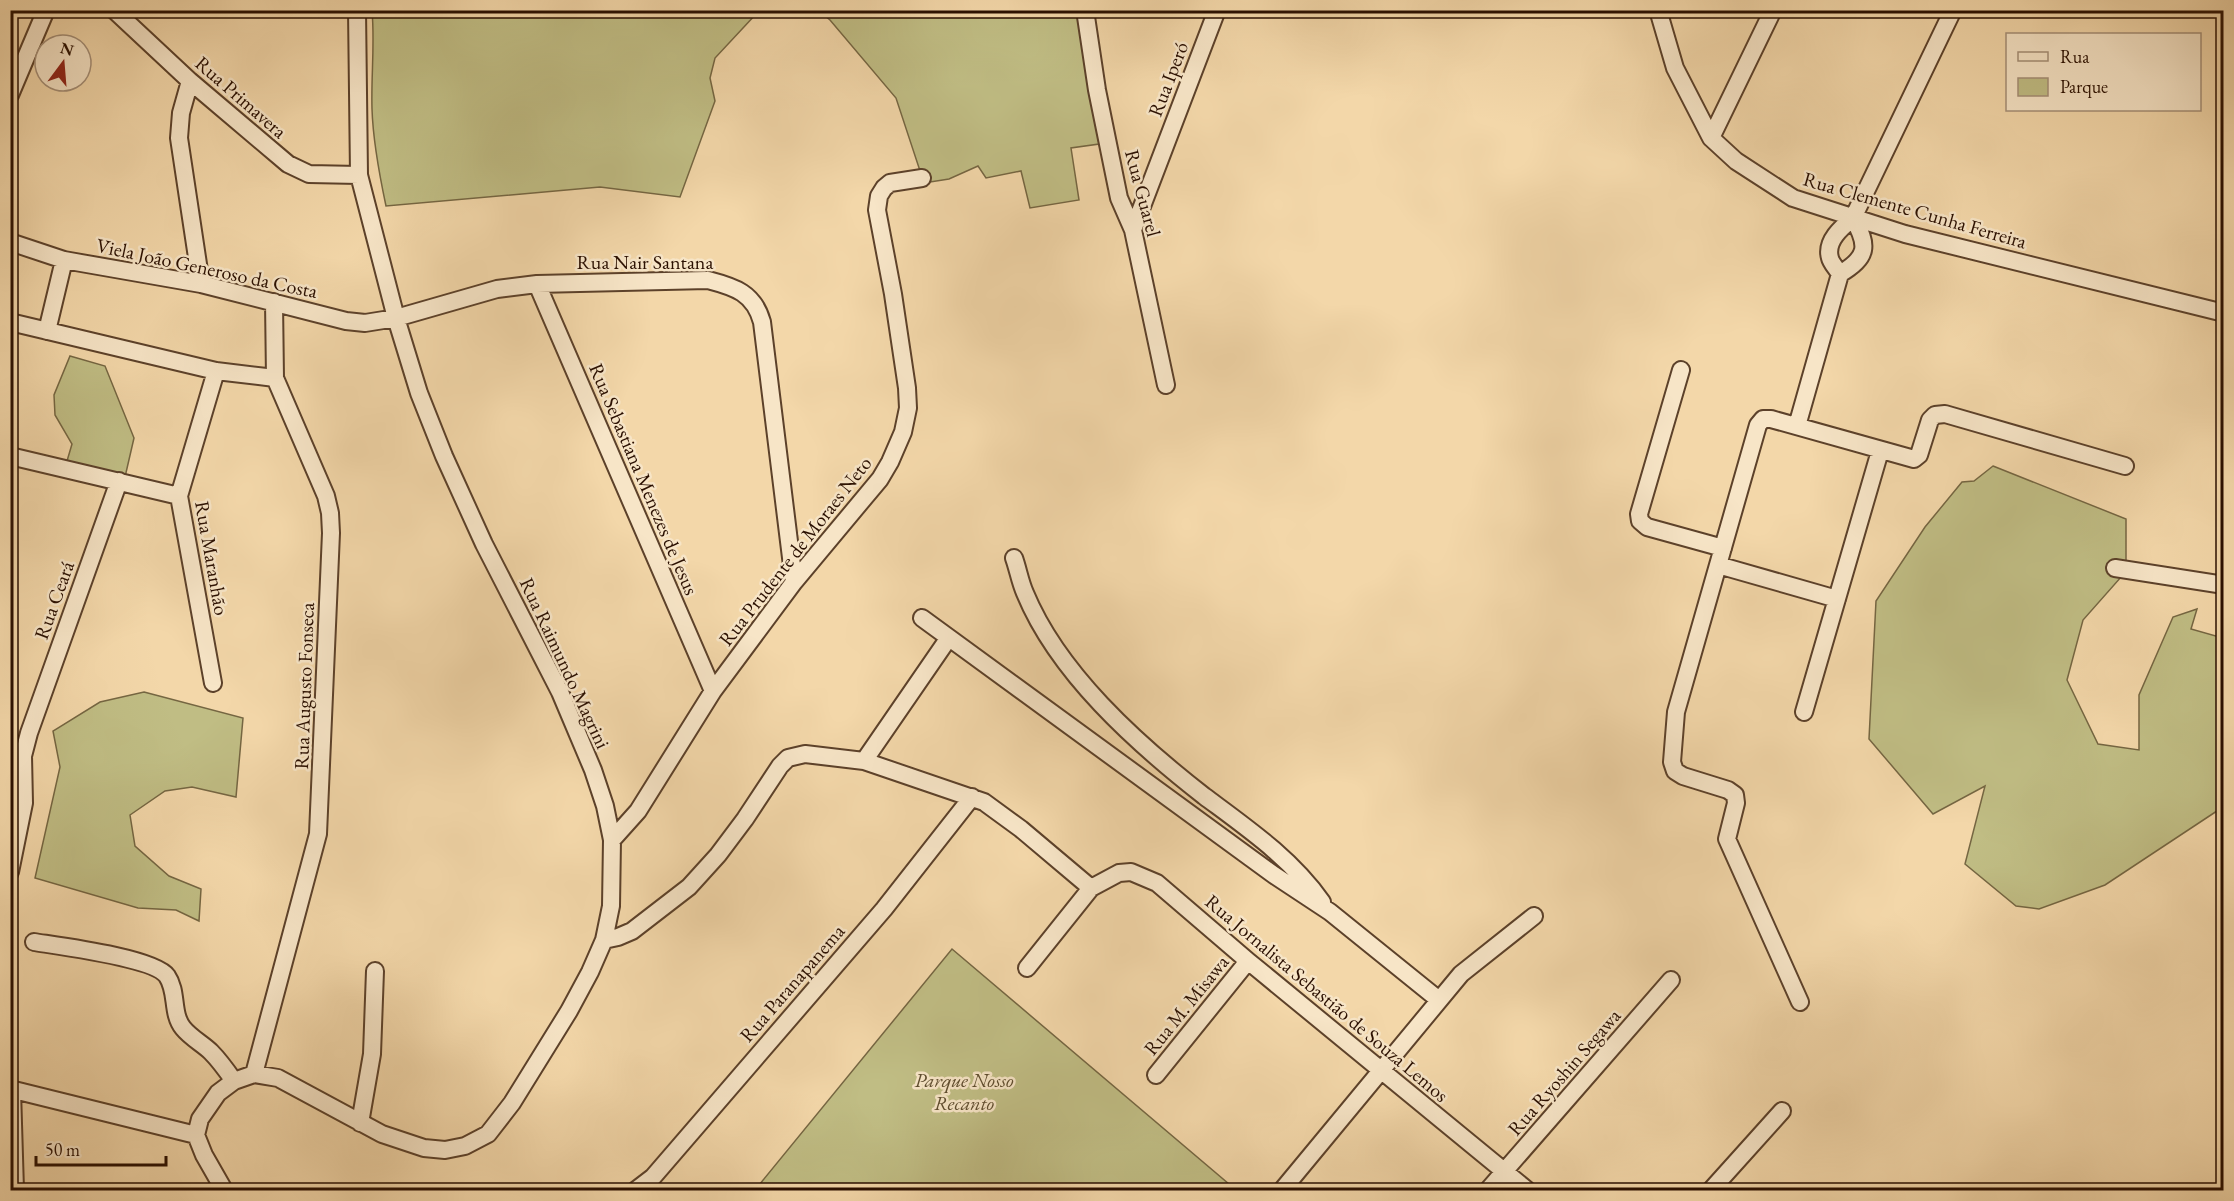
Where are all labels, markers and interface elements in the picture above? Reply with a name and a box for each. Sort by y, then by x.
north arrow [33,33,93,93]
legend [2006,33,2201,111]
text: N [58,37,76,61]
street label: Rua Iperó [1142,38,1194,120]
text: Rua [2060,45,2090,68]
street label: Rua Primavera [190,50,292,144]
text: Parque [2060,75,2108,98]
street label: Rua Guarel [1119,147,1167,240]
street label: Rua Clemente Cunha Ferreira [1800,166,2030,254]
street label: Viela João Generoso da Costa [94,232,320,304]
street label: Rua Nair Santana [577,249,713,275]
street label: Rua Sebastiana Menezes de Jesus [583,359,705,599]
street label: Rua Prudente de Moraes Neto [713,451,877,651]
street label: Rua Maranhão [189,499,235,617]
street label: Rua Ceará [28,557,80,643]
street label: Rua Raimundo Magrini [514,573,616,753]
street label: Rua Augusto Fonseca [288,602,320,770]
street label: Rua Jornalista Sebastião de Souza Lemos [1200,888,1454,1108]
street label: Rua Paranapanema [734,919,850,1047]
street label: Rua M. Misawa [1138,950,1234,1060]
street label: Rua Ryoshin Segawa [1502,1003,1626,1141]
park label: Parque Nosso Recanto [914,1067,1014,1116]
scale bar [36,1129,166,1167]
text: 50 m [45,1138,80,1161]

